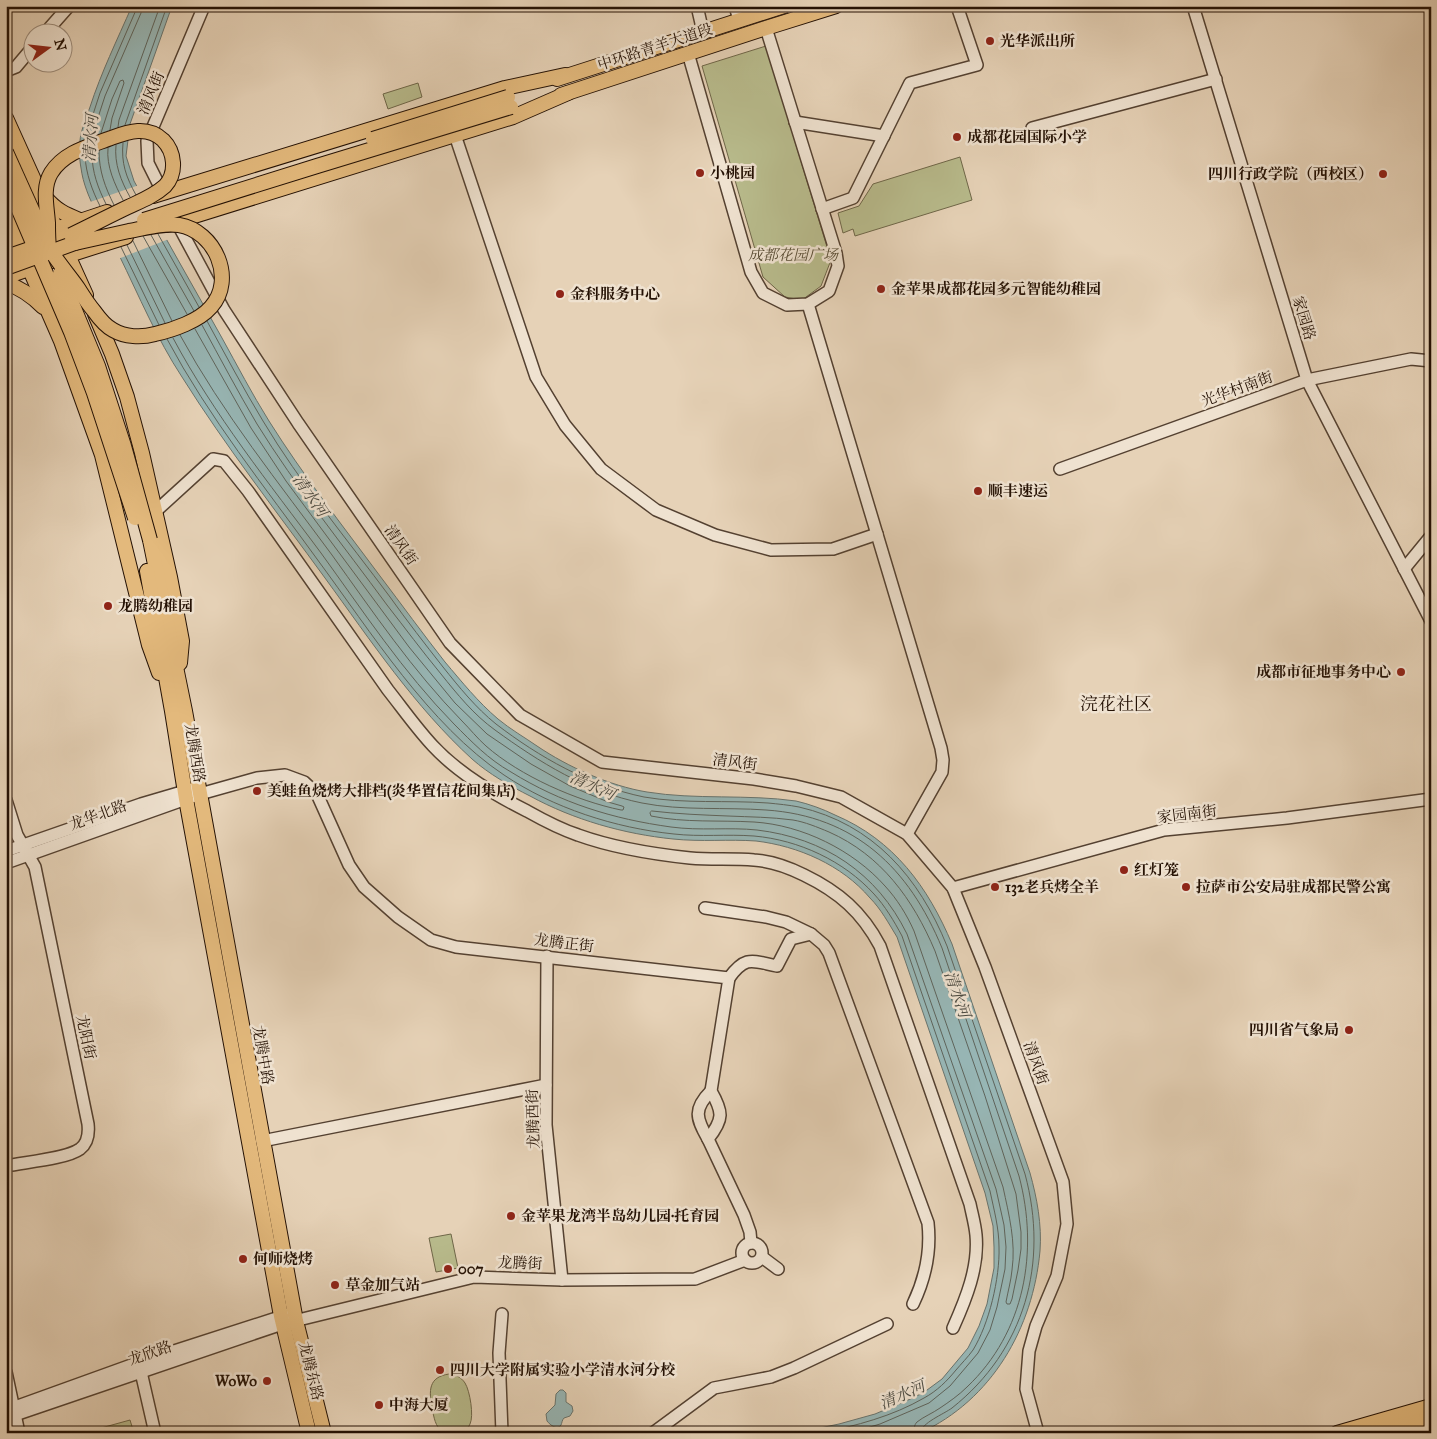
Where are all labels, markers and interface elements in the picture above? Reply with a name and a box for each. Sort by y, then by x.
street label: 中环路青羊大道段 [595,20,715,74]
north arrow [22,22,72,72]
place label: 光华派出所 [1000,32,1075,50]
marker: 光华派出所 [984,35,996,47]
text: N [50,37,70,53]
street label: 清风街 [134,69,168,117]
water label: 清水河 [79,110,102,163]
place label: 成都花园国际小学 [967,128,1087,146]
marker: 成都花园国际小学 [951,131,963,143]
place label: 小桃园 [710,164,755,182]
place label: 四川行政学院（西校区） [1208,165,1373,183]
marker: 小桃园 [694,167,706,179]
marker: 四川行政学院（西校区） [1377,168,1389,180]
park label: 成都花园广场 [748,246,840,264]
place label: 金苹果成都花园多元智能幼稚园 [891,280,1101,298]
marker: 金苹果成都花园多元智能幼稚园 [875,283,887,295]
place label: 金科服务中心 [570,285,660,303]
marker: 金科服务中心 [554,288,566,300]
street label: 家园路 [1289,294,1319,342]
street label: 光华村南街 [1199,368,1275,410]
water label: 清水河 [289,470,334,523]
place label: 顺丰速运 [988,482,1048,500]
marker: 顺丰速运 [972,485,984,497]
street label: 清风街 [381,521,421,569]
place label: 龙腾幼稚园 [118,597,193,615]
marker: 龙腾幼稚园 [102,600,114,612]
place label: 成都市征地事务中心 [1256,663,1391,681]
marker: 成都市征地事务中心 [1395,666,1407,678]
district label: 浣花社区 [1080,693,1152,715]
street label: 龙腾西路 [181,722,209,784]
street label: 清风街 [712,750,758,774]
water label: 清水河 [567,767,621,805]
place label: 美蛙鱼烧烤大排档(炎华置信花间集店) [267,782,515,801]
marker: 美蛙鱼烧烤大排档(炎华置信花间集店) [251,785,263,797]
street label: 龙华北路 [67,796,129,834]
street label: 家园南街 [1156,801,1218,827]
place label: 红灯笼 [1134,861,1179,879]
marker: 红灯笼 [1118,864,1130,876]
place label: 132老兵烤全羊 [1005,878,1099,897]
place label: 拉萨市公安局驻成都民警公寓 [1196,878,1391,896]
marker: 132老兵烤全羊 [989,881,1001,893]
marker: 拉萨市公安局驻成都民警公寓 [1180,881,1192,893]
street label: 龙腾正街 [533,930,595,956]
water label: 清水河 [941,968,975,1023]
street label: 龙阳街 [73,1013,99,1061]
place label: 四川省气象局 [1249,1021,1339,1039]
street label: 龙腾中路 [249,1024,277,1086]
marker: 四川省气象局 [1343,1024,1355,1036]
street label: 清风街 [1020,1039,1052,1087]
street label: 龙腾西街 [523,1089,543,1149]
place label: 金苹果龙湾半岛幼儿园·托育园 [521,1207,719,1225]
marker: 金苹果龙湾半岛幼儿园·托育园 [505,1210,517,1222]
place label: 何师烧烤 [253,1250,313,1268]
marker: 何师烧烤 [237,1253,249,1265]
street label: 龙腾街 [497,1253,543,1273]
place label: 007 [458,1260,483,1278]
marker: 007 [442,1263,454,1275]
place label: 草金加气站 [345,1276,420,1294]
marker: 草金加气站 [329,1279,341,1291]
street label: 龙欣路 [126,1337,174,1369]
street label: 龙腾东路 [295,1340,327,1402]
place label: 四川大学附属实验小学清水河分校 [450,1361,676,1379]
marker: 四川大学附属实验小学清水河分校 [434,1364,446,1376]
place label: WoWo [215,1372,257,1390]
marker: WoWo [261,1375,273,1387]
water label: 清水河 [876,1375,931,1413]
place label: 中海大厦 [389,1396,449,1414]
marker: 中海大厦 [373,1399,385,1411]

